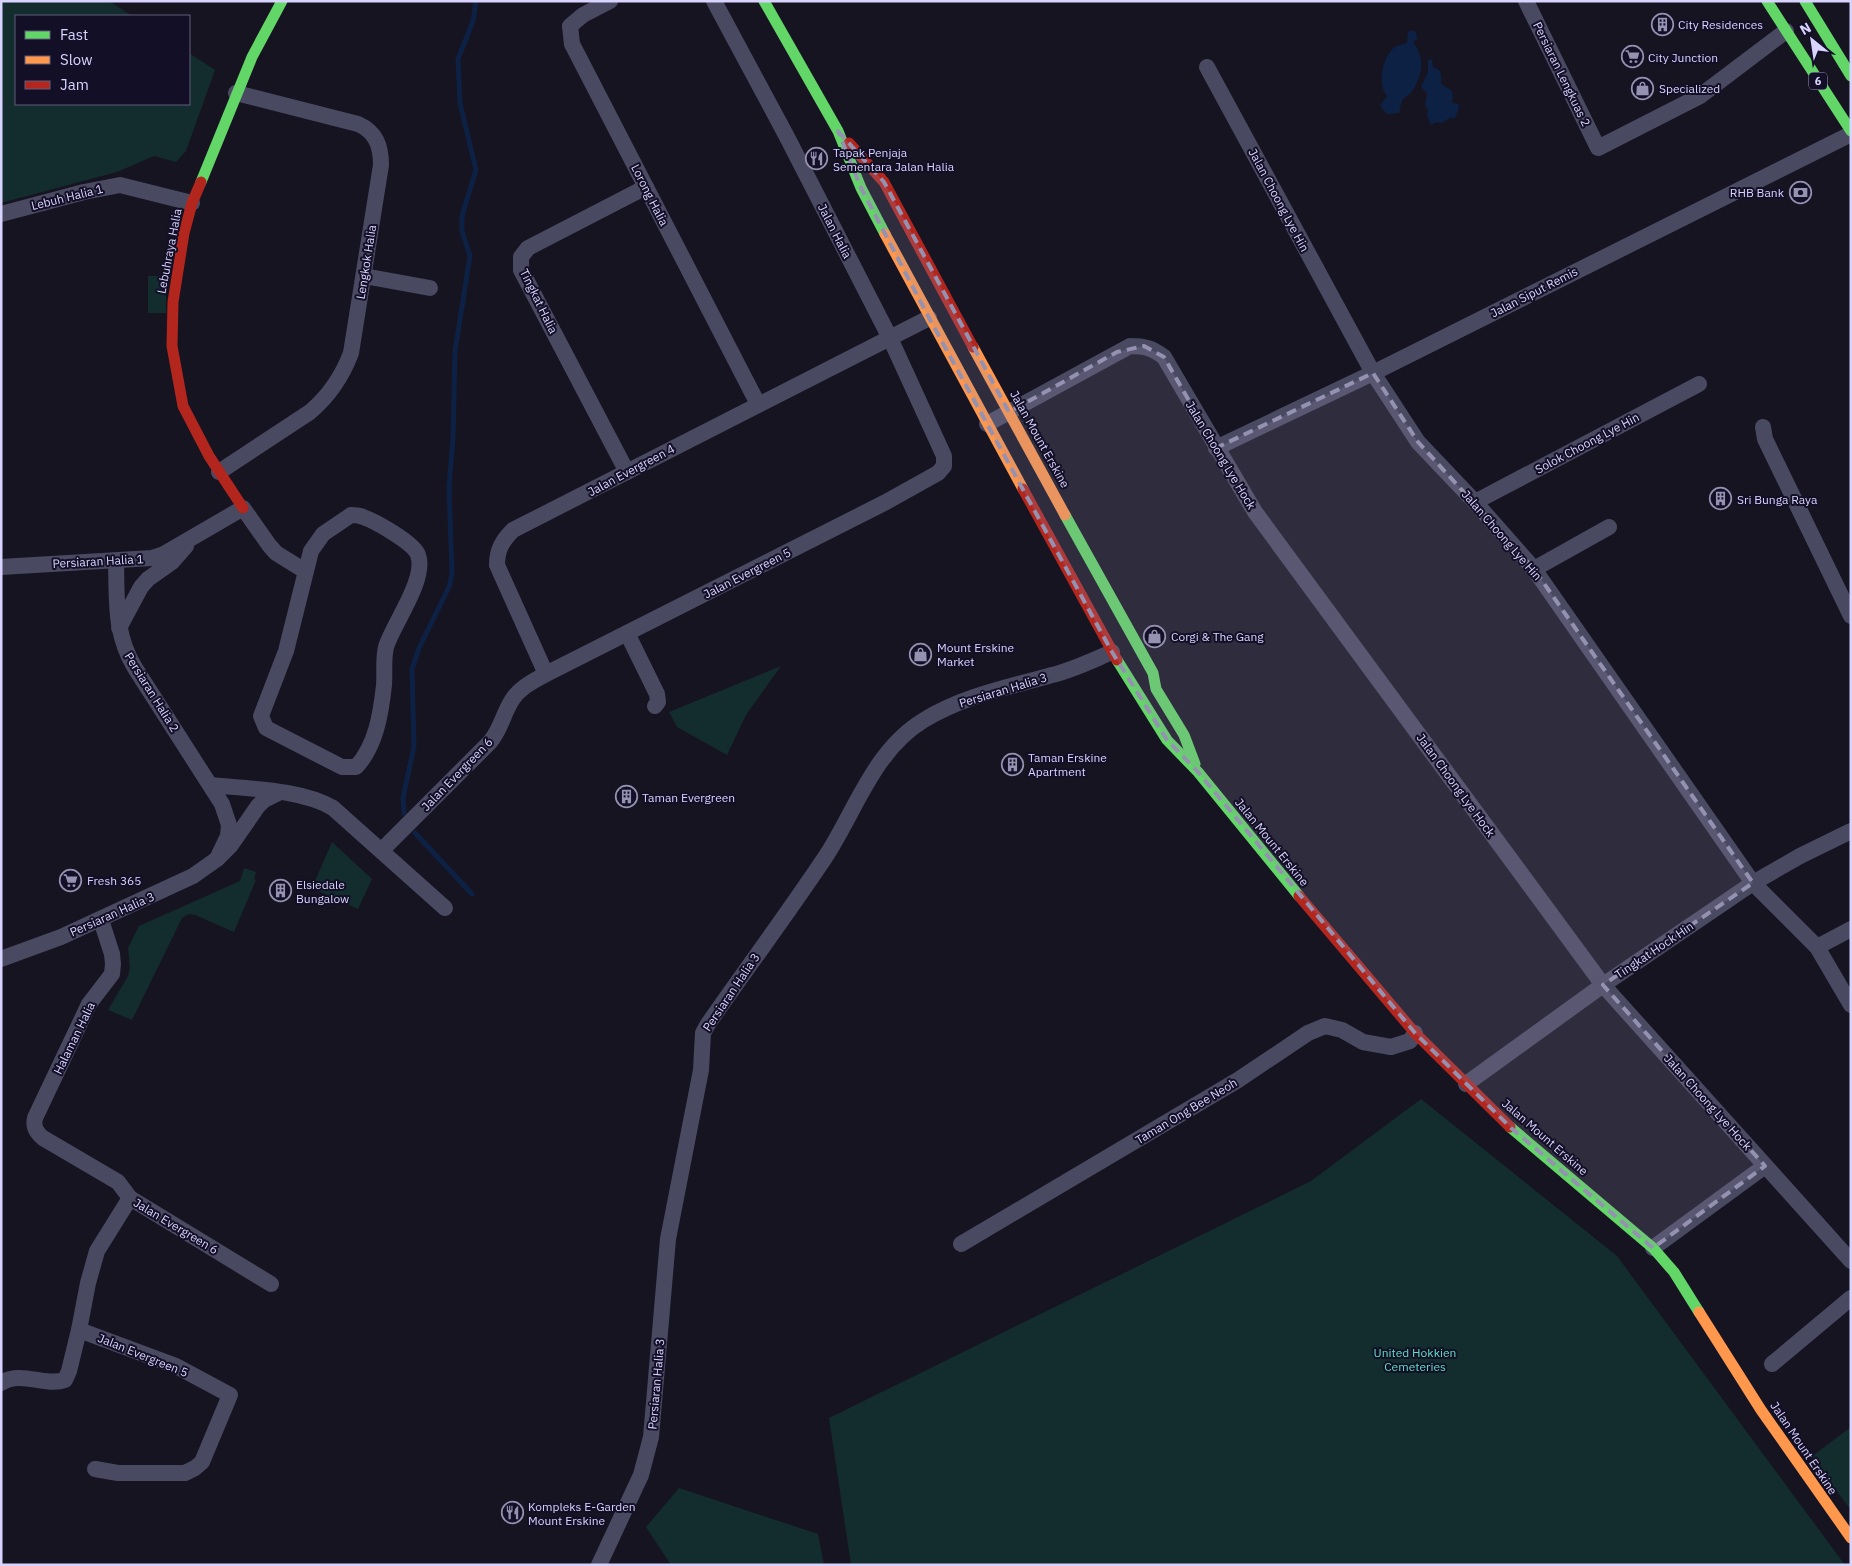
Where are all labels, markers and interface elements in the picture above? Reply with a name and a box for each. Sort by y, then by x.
building icon: City Residences [1650,12,1674,36]
legend [15,15,190,105]
north arrow [1787,15,1837,65]
place label: City Residences [1678,17,1763,32]
text: N [1797,18,1814,39]
street label: Persiaran Lengkuas 2 [1530,19,1594,129]
text: Fast [60,25,88,44]
supermarket icon: City Junction [1620,45,1644,69]
text: Slow [60,50,93,69]
place label: City Junction [1648,50,1718,65]
road number: 6 [1809,72,1827,90]
text: Jam [60,75,89,94]
shop icon: Specialized [1631,76,1655,100]
place label: Specialized [1659,81,1720,96]
place label: Tapak Penjaja Sementara Jalan Halia [833,145,955,174]
street label: Jalan Choong Lye Hin [1245,146,1313,254]
restaurant icon: Tapak Penjaja Sementara Jalan Halia [805,147,829,171]
street label: Lorong Halia [628,162,672,229]
bank icon: RHB Bank [1788,180,1812,204]
street label: Lebuh Halia 1 [30,181,104,213]
place label: RHB Bank [1730,185,1785,200]
street label: Jalan Halia [815,201,855,261]
street label: Lebuhraya Halia [153,207,185,295]
street label: Lengkok Halia [353,223,379,300]
street label: Jalan Siput Remis [1488,263,1580,320]
street label: Tingkat Halia [517,266,561,336]
street label: Jalan Mount Erskine [1007,388,1073,491]
street label: Jalan Choong Lye Hock [1183,398,1260,513]
street label: Solok Choong Lye Hin [1532,409,1642,477]
street label: Jalan Evergreen 4 [585,441,677,499]
street label: Jalan Choong Lye Hin [1459,487,1545,583]
building icon: Sri Bunga Raya [1709,487,1733,511]
place label: Sri Bunga Raya [1737,492,1818,507]
street label: Jalan Evergreen 5 [701,545,793,601]
street label: Persiaran Halia 1 [52,551,144,571]
shop icon: Corgi & The Gang [1143,624,1167,648]
place label: Corgi & The Gang [1171,629,1264,644]
place label: Mount Erskine Market [937,640,1015,669]
shop icon: Mount Erskine Market [909,642,933,666]
street label: Persiaran Halia 2 [121,649,183,735]
street label: Persiaran Halia 3 [957,669,1049,711]
street label: Jalan Choong Lye Hock [1413,730,1499,840]
street label: Jalan Evergreen 6 [418,734,496,814]
place label: Taman Erskine Apartment [1028,750,1107,779]
building icon: Taman Erskine Apartment [1000,752,1024,776]
building icon: Taman Evergreen [614,785,638,809]
place label: Taman Evergreen [642,790,735,805]
street label: Jalan Mount Erskine [1232,795,1312,889]
supermarket icon: Fresh 365 [59,868,83,892]
place label: Fresh 365 [87,873,142,888]
place label: Elsiedale Bungalow [296,877,349,906]
building icon: Elsiedale Bungalow [268,879,292,903]
street label: Persiaran Halia 3 [67,889,157,939]
street label: Tingkat Hock Hin [1612,918,1696,982]
street label: Persiaran Halia 3 [699,950,763,1034]
street label: Halaman Halia [50,999,98,1077]
street label: Jalan Choong Lye Hock [1661,1051,1756,1154]
street label: Taman Ong Bee Neoh [1132,1075,1240,1147]
street label: Jalan Mount Erskine [1499,1096,1591,1179]
street label: Jalan Evergreen 6 [131,1195,221,1257]
street label: Jalan Evergreen 5 [96,1330,190,1380]
street label: Persiaran Halia 3 [645,1338,667,1430]
park label: United Hokkien Cemeteries [1374,1345,1456,1374]
street label: Jalan Mount Erskine [1767,1399,1841,1498]
place label: Kompleks E-Garden Mount Erskine [528,1499,636,1528]
restaurant icon: Kompleks E-Garden Mount Erskine [500,1501,524,1525]

